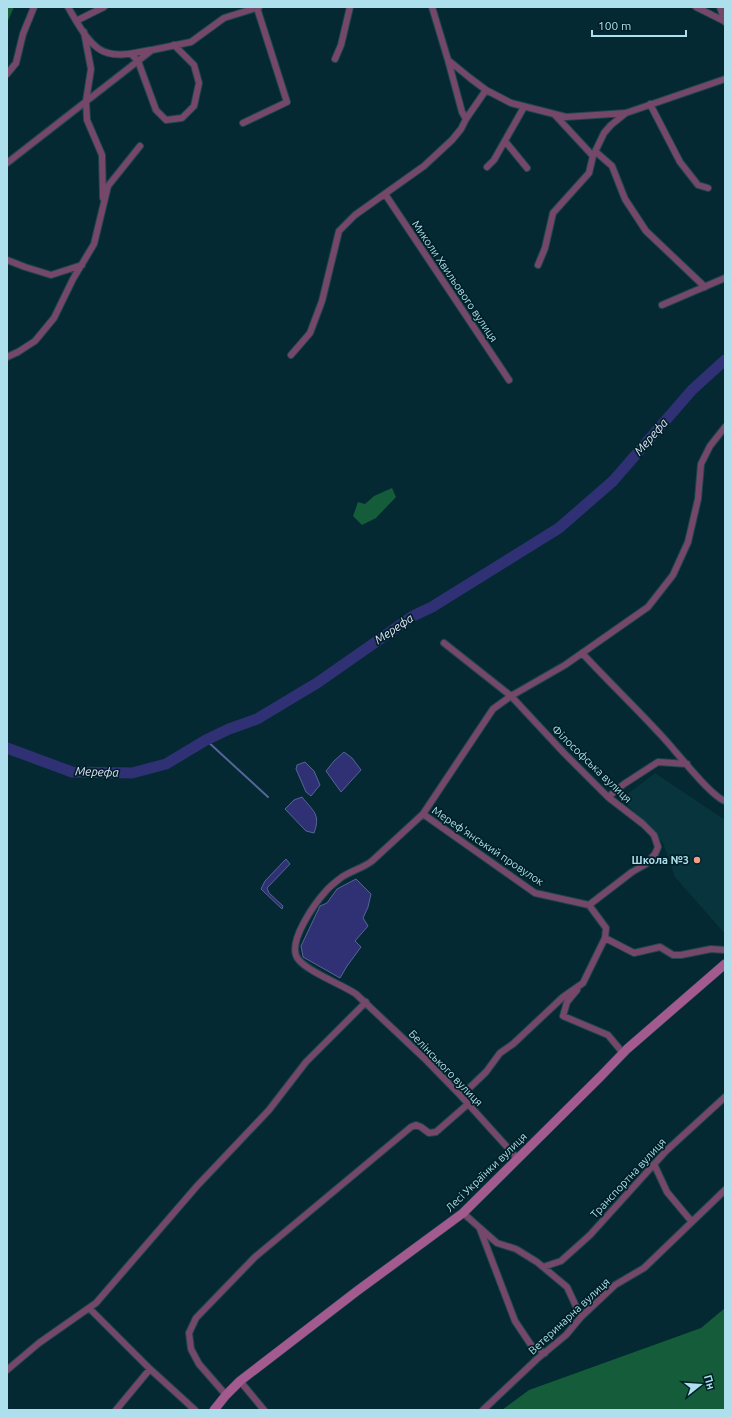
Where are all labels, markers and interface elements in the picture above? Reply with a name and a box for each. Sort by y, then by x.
scale bar [592,12,686,38]
text: 100 m [598,19,631,32]
street label: Миколи Хвильового вулиця [410,218,500,344]
water label: Мерефа [631,415,670,457]
water label: Мерефа [372,611,416,646]
street label: Філософська вулиця [550,723,634,805]
water label: Мерефа [75,764,120,779]
street label: Мереф'янський провулок [430,804,546,888]
place label: Школа №3 [632,854,689,866]
marker: Школа №3 [692,855,702,865]
street label: Белінського вулиця [407,1028,485,1108]
street label: Лесі Українки вулиця [443,1130,529,1214]
street label: Транспортна вулиця [588,1136,668,1220]
street label: Ветеринарна вулиця [526,1275,612,1357]
north arrow [680,1365,720,1405]
text: Пн [702,1373,717,1391]

